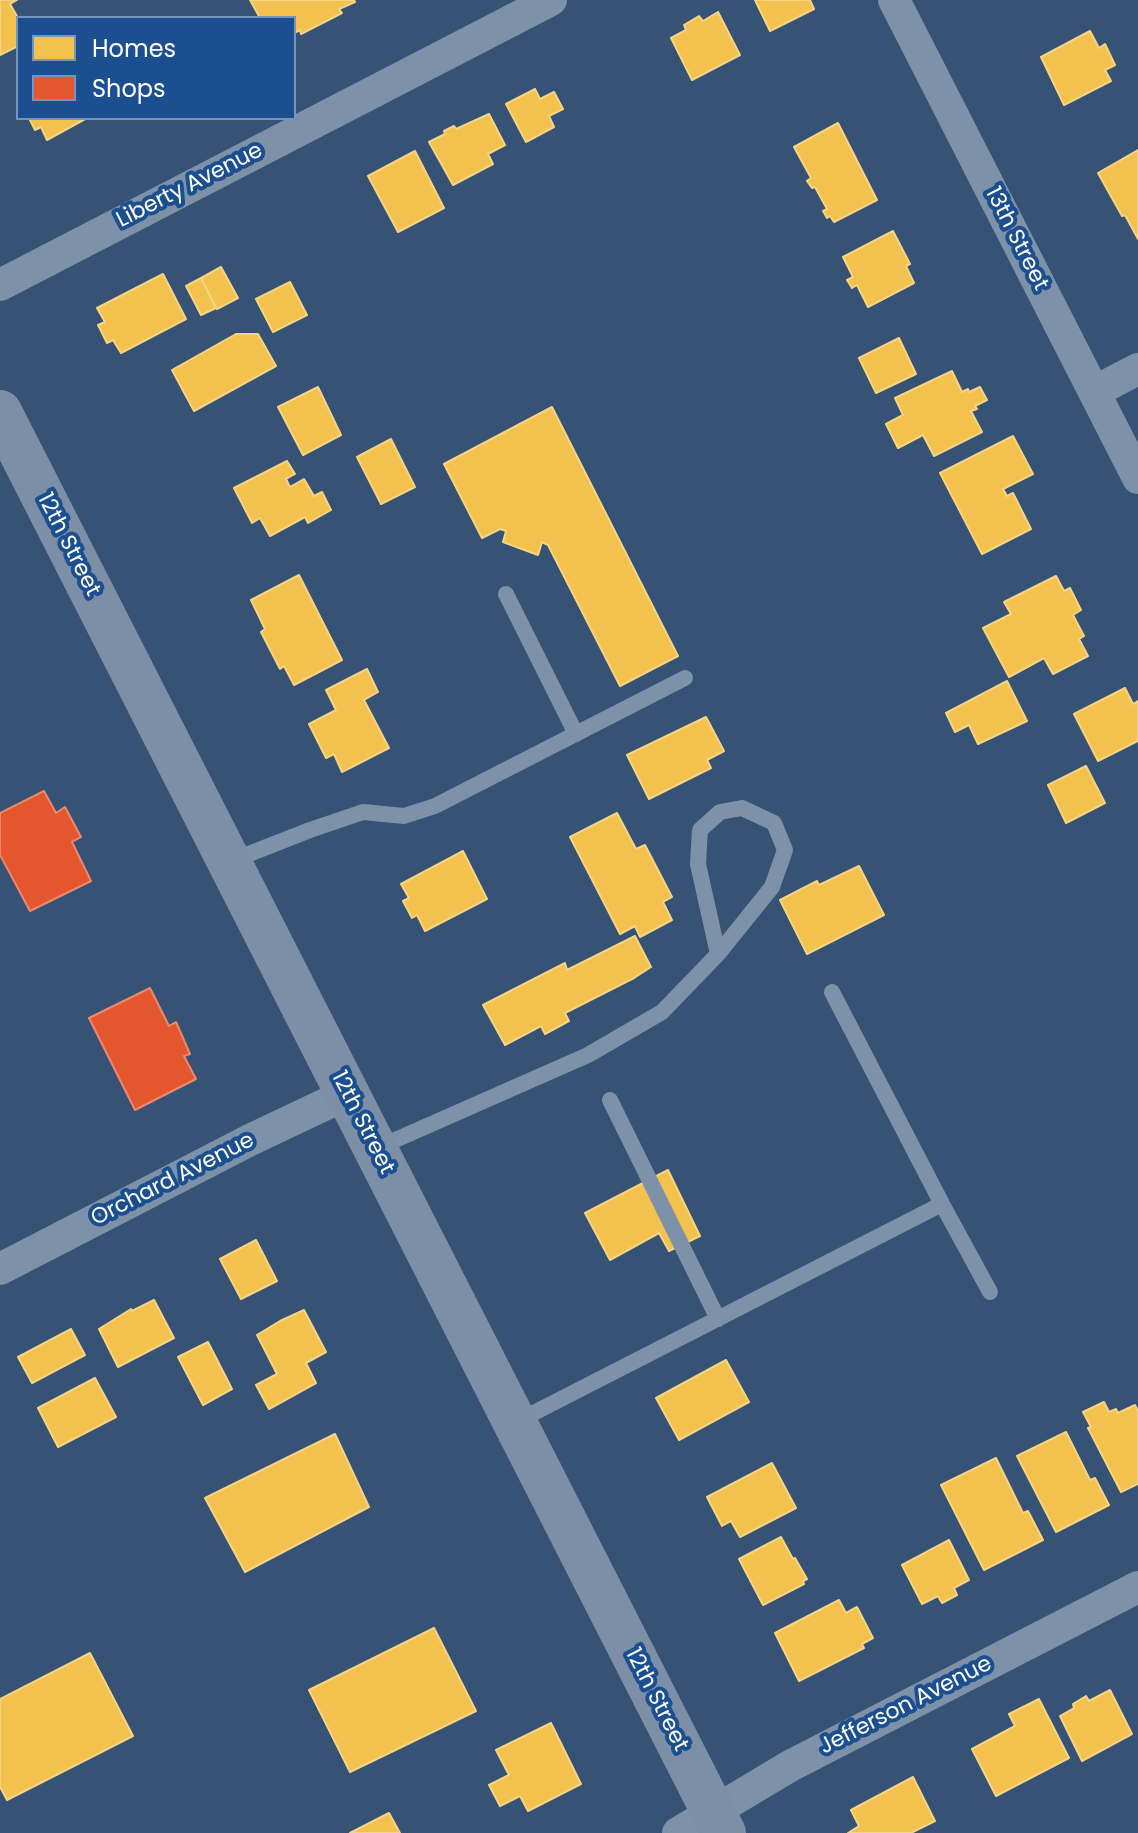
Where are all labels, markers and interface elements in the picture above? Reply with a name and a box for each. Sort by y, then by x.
legend [16,16,296,120]
text: Homes [92,32,176,65]
text: Shops [92,72,166,105]
street label: Liberty Avenue [112,138,268,234]
street label: 13th Street [979,183,1053,295]
street label: 12th Street [31,489,105,601]
street label: 12th Street [325,1067,399,1179]
street label: Orchard Avenue [87,1128,259,1232]
street label: 12th Street [619,1644,693,1756]
street label: Jefferson Avenue [815,1651,997,1761]

